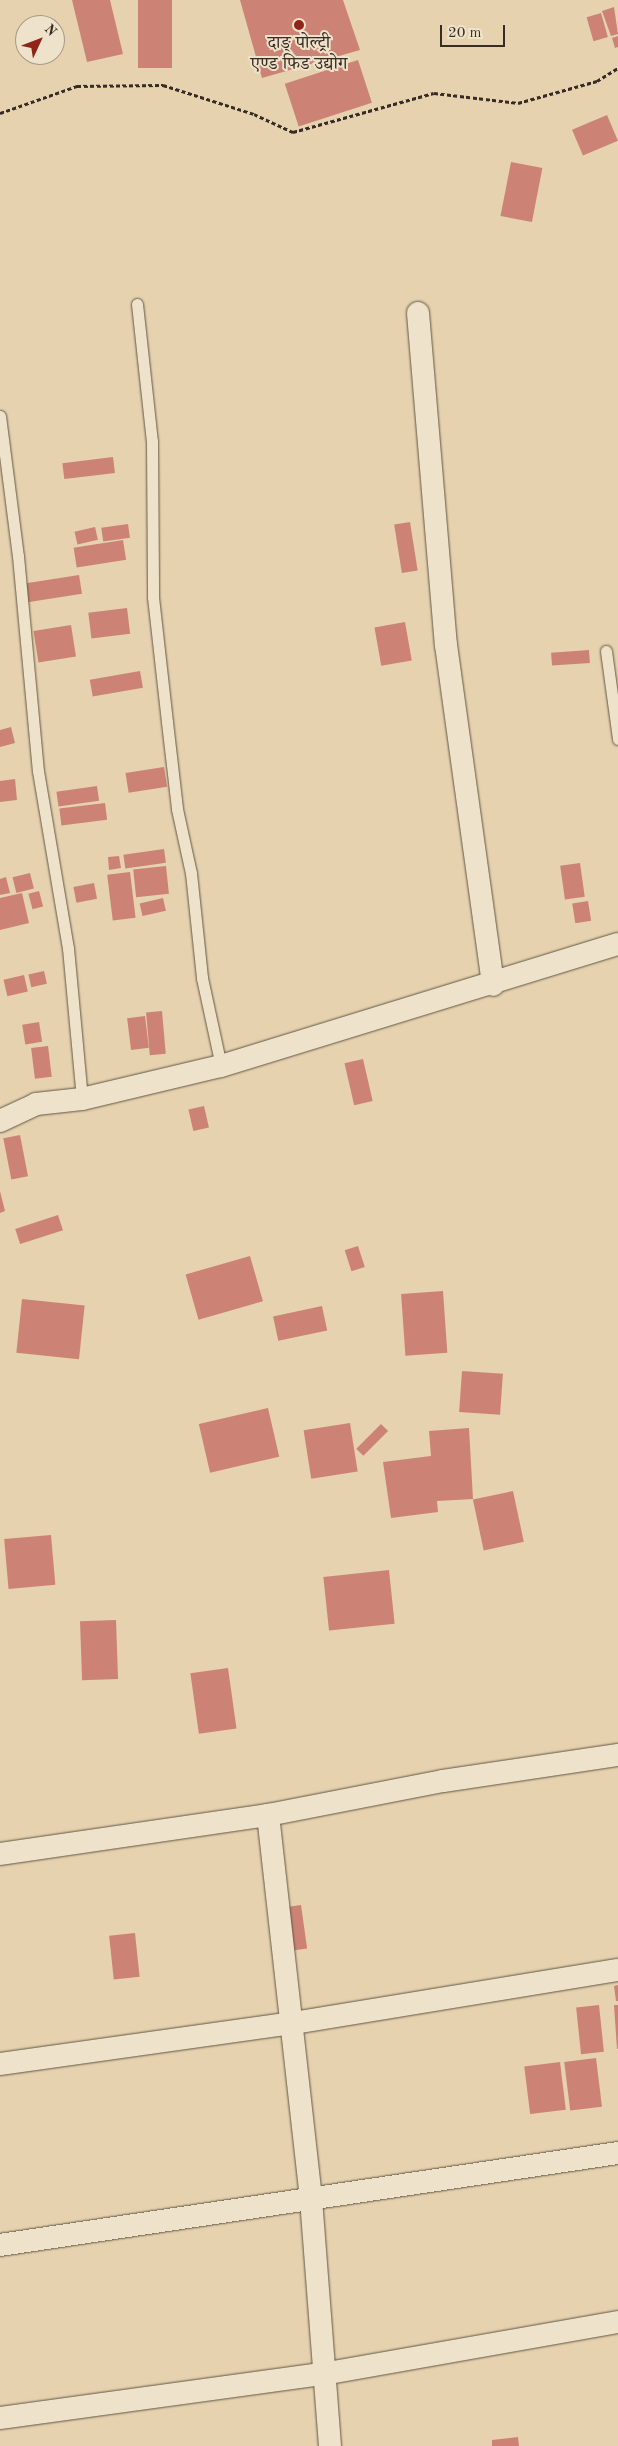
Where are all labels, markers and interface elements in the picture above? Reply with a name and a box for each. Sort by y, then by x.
north arrow [15,15,65,65]
scale bar [443,15,508,47]
marker: दाङ् पोल्ट्री एण्ड फिड उद्योग [293,19,305,31]
text: N [41,22,59,39]
text: 20 m [448,26,482,41]
place label: दाङ् पोल्ट्री एण्ड फिड उद्योग [251,33,347,76]

